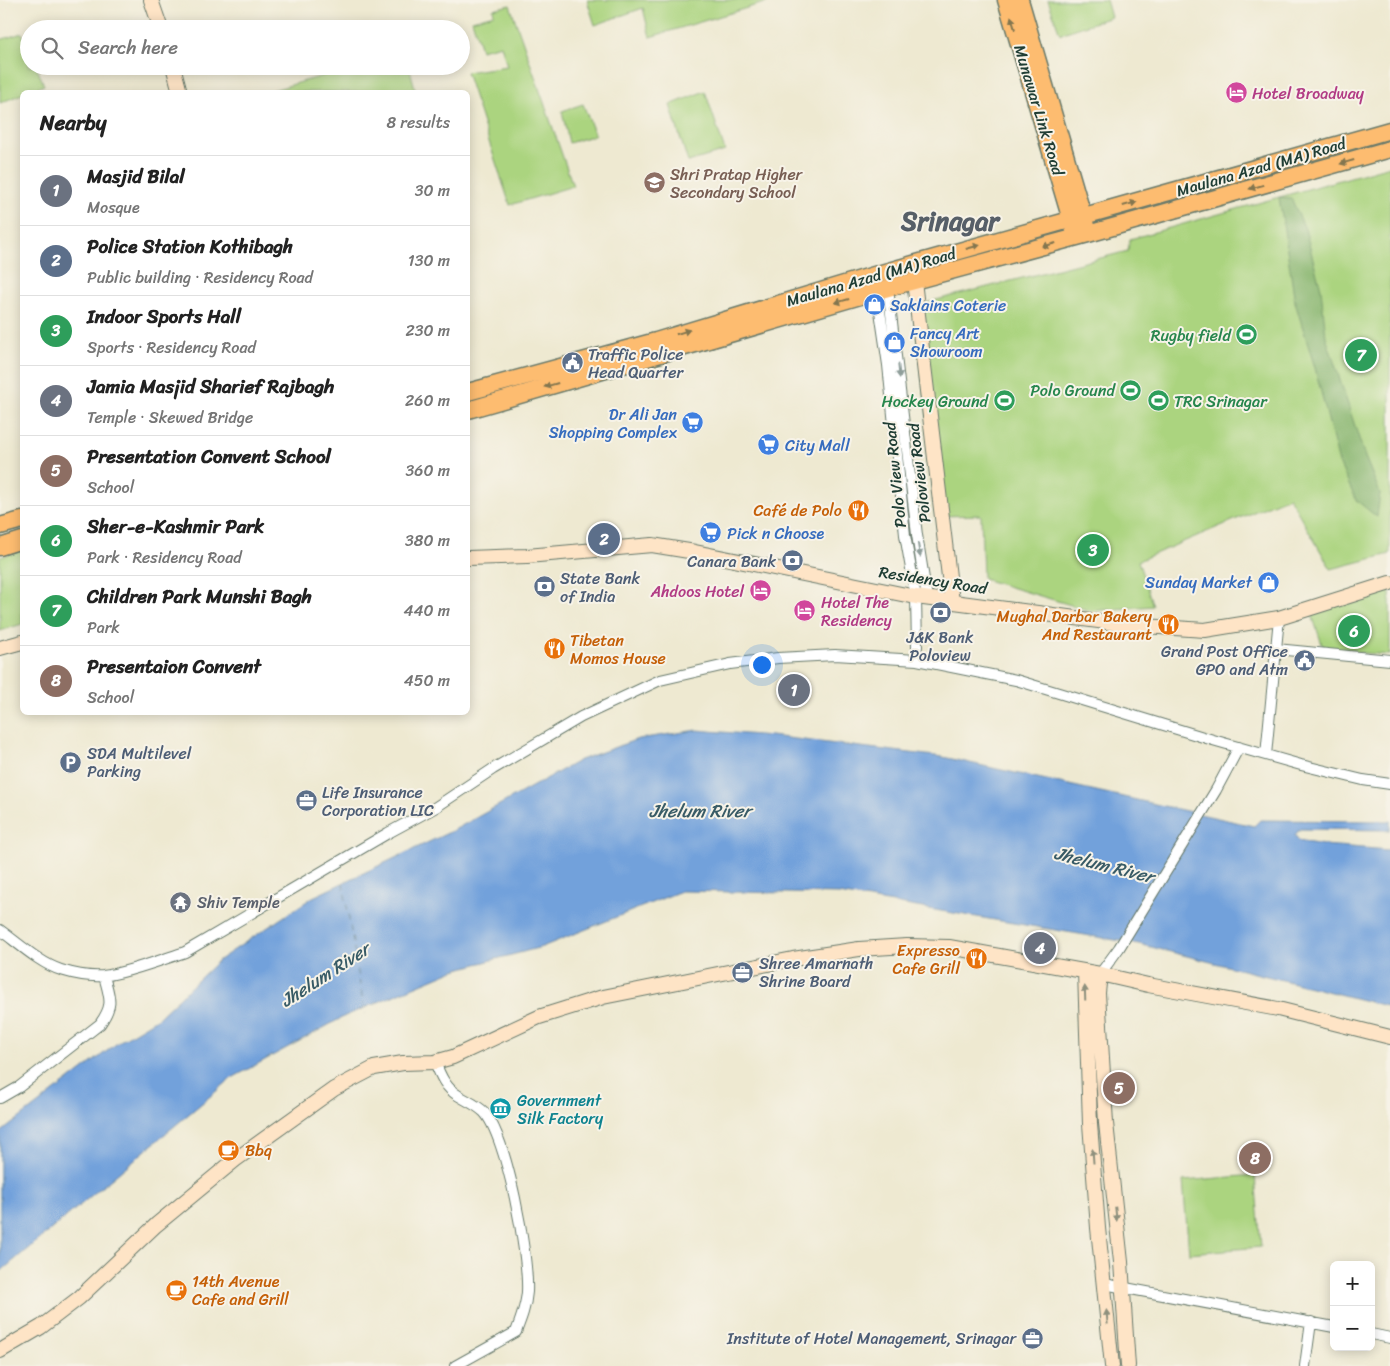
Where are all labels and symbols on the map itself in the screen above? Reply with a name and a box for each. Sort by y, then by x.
one-way arrow [1008,15,1016,30]
street label: Munawar Link Road [1005,41,1073,181]
place label: Hotel Broadway [1252,79,1365,108]
hotel icon: Hotel Broadway [1224,81,1248,105]
street label: Maulana Azad (MA) Road [1173,128,1351,205]
one-way arrow [1339,158,1354,166]
place label: Shri Pratap Higher Secondary School [670,160,804,207]
school or university icon: Shri Pratap Higher Secondary School [642,171,666,195]
one-way arrow [1249,183,1264,191]
district label: Srinagar [900,198,1001,244]
one-way arrow [1123,199,1138,207]
street label: Maulana Azad (MA) Road [783,238,961,315]
one-way arrow [1042,241,1057,249]
one-way arrow [966,243,981,251]
place label: Saklains Coterie [890,291,1006,320]
shop icon: Saklains Coterie [862,293,886,317]
one-way arrow [834,298,849,306]
place label: Fancy Art Showroom [910,319,983,366]
place label: Rugby field [1151,321,1233,350]
sports icon: Rugby field [1235,323,1259,347]
one-way arrow [676,328,691,336]
shop icon: Fancy Art Showroom [882,330,906,354]
pin: 7 [1345,336,1377,374]
place label: Traffic Police Head Quarter [588,340,684,387]
public building icon: Traffic Police Head Quarter [560,351,584,375]
one-way arrow [895,363,903,379]
place label: Polo Ground [1030,376,1117,405]
sports icon: Polo Ground [1119,378,1143,402]
one-way arrow [544,382,559,390]
place label: Hockey Ground [881,387,990,416]
place label: TRC Srinagar [1174,387,1268,416]
sports icon: Hockey Ground [992,389,1016,413]
sports icon: TRC Srinagar [1146,389,1170,413]
place label: Dr Ali Jan Shopping Complex [549,400,678,447]
supermarket icon: Dr Ali Jan Shopping Complex [681,411,705,435]
street label: Polo View Road [875,419,915,529]
street label: Poloview Road [898,420,939,524]
place label: City Mall [785,431,850,460]
supermarket icon: City Mall [757,433,781,457]
place label: Café de Polo [753,496,842,525]
restaurant icon: Café de Polo [846,498,870,522]
place label: Pick n Choose [727,519,825,548]
pin: 2 [588,520,620,558]
supermarket icon: Pick n Choose [699,521,723,545]
pin: 3 [1077,531,1109,569]
one-way arrow [915,542,923,558]
place label: Canara Bank [687,547,776,576]
bank icon: Canara Bank [780,549,804,573]
street label: Residency Road [877,557,991,603]
place label: State Bank of India [560,564,640,611]
place label: Sunday Market [1145,568,1253,597]
shop icon: Sunday Market [1256,570,1280,594]
bank icon: State Bank of India [532,575,556,599]
place label: Ahdoos Hotel [650,577,744,606]
hotel icon: Ahdoos Hotel [748,579,772,603]
place label: Hotel The Residency [821,588,893,635]
hotel icon: Hotel The Residency [793,599,817,623]
bank icon: J&K Bank Poloview [928,601,952,625]
place label: Mughal Darbar Bakery And Restaurant [997,602,1153,649]
pin: 6 [1338,612,1370,650]
restaurant icon: Mughal Darbar Bakery And Restaurant [1156,613,1180,637]
place label: J&K Bank Poloview [906,623,974,670]
place label: Tibetan Momos House [570,626,666,673]
restaurant icon: Tibetan Momos House [542,637,566,661]
place label: Grand Post Office GPO and Atm [1161,637,1288,684]
public building icon: Grand Post Office GPO and Atm [1292,648,1316,672]
your location [749,652,775,678]
pin: 1 [778,671,810,709]
place label: SDA Multilevel Parking [87,739,192,786]
parking icon: SDA Multilevel Parking [59,750,83,774]
place label: Life Insurance Corporation LIC [322,778,434,825]
office icon: Life Insurance Corporation LIC [294,789,318,813]
water label: Jhelum River [649,795,754,827]
water label: Jhelum River [1051,837,1161,894]
place label: Shiv Temple [197,888,280,917]
temple icon: Shiv Temple [169,890,193,914]
pin: 4 [1024,929,1056,967]
water label: Jhelum River [274,932,379,1016]
place label: Expresso Cafe Grill [892,936,960,983]
restaurant icon: Expresso Cafe Grill [964,947,988,971]
place label: Shree Amarnath Shrine Board [759,949,873,996]
office icon: Shree Amarnath Shrine Board [731,960,755,984]
one-way arrow [1081,985,1089,1001]
pin: 5 [1103,1069,1135,1107]
place label: Government Silk Factory [517,1086,604,1133]
museum icon: Government Silk Factory [489,1097,513,1121]
place label: Bbq [245,1136,272,1165]
cafe icon: Bbq [217,1138,241,1162]
pin: 8 [1239,1139,1271,1177]
one-way arrow [1088,1147,1096,1163]
one-way arrow [1113,1206,1121,1222]
place label: 14th Avenue Cafe and Grill [192,1267,289,1314]
cafe icon: 14th Avenue Cafe and Grill [164,1278,188,1302]
one-way arrow [1103,1309,1111,1325]
place label: Institute of Hotel Management, Srinagar [726,1324,1017,1353]
office icon: Institute of Hotel Management, Srinagar [1020,1326,1044,1350]

